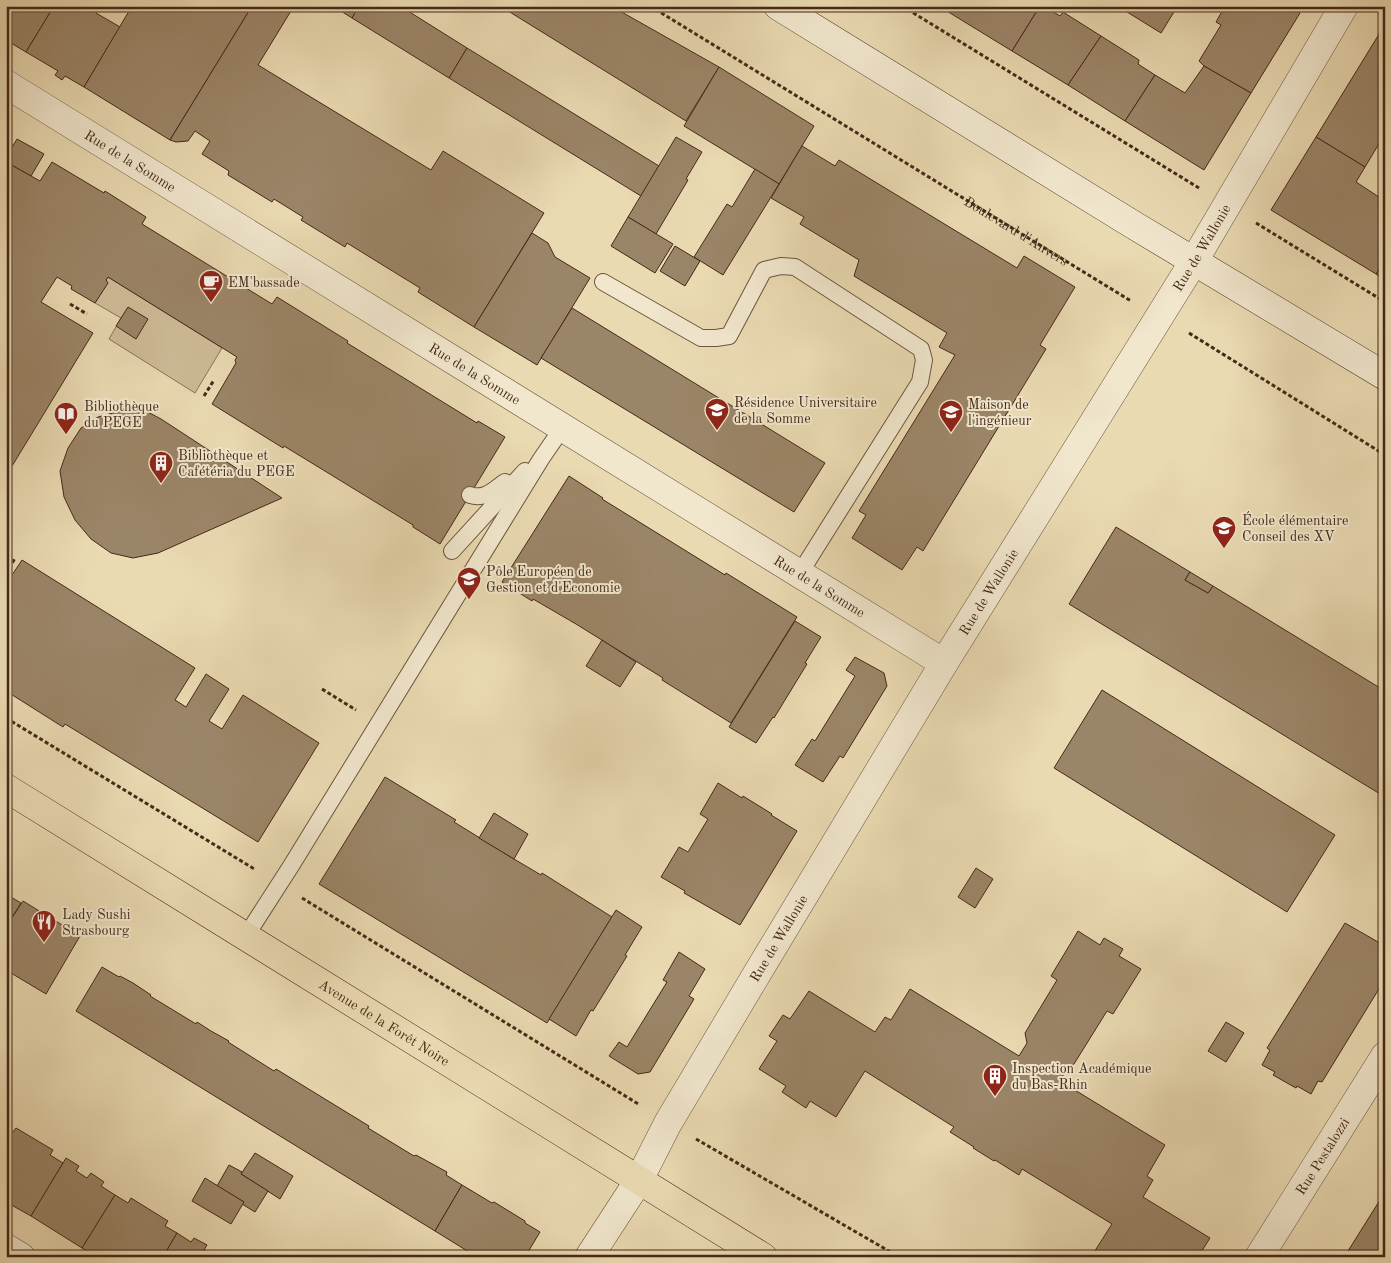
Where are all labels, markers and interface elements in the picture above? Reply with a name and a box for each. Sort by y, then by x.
street label: Rue de la Somme [82,128,178,195]
street label: Boulevard d'Anvers [962,195,1071,269]
street label: Rue de Wallonie [1171,202,1234,294]
cafe icon: EM'bassade [198,269,224,303]
place label: EM'bassade [228,276,300,290]
street label: Rue de la Somme [426,341,523,408]
place label: Résidence Universitaire de la Somme [734,396,877,426]
school or university icon: Résidence Universitaire de la Somme [704,397,730,431]
place label: Maison de l'ingénieur [968,398,1032,428]
school or university icon: Maison de l'ingénieur [938,399,964,433]
place label: Bibliothèque du PEGE [84,400,159,430]
library icon: Bibliothèque du PEGE [53,401,79,435]
place label: Bibliothèque et Cafétéria du PEGE [178,449,295,479]
building icon: Bibliothèque et Cafétéria du PEGE [148,450,174,484]
place label: École élémentaire Conseil des XV [1242,511,1348,544]
school or university icon: École élémentaire Conseil des XV [1211,515,1237,549]
street label: Rue de Wallonie [957,547,1021,638]
street label: Rue de la Somme [771,554,867,620]
place label: Pôle Européen de Gestion et d'Economie [486,565,620,595]
school or university icon: Pôle Européen de Gestion et d'Economie [456,566,482,600]
street label: Rue de Wallonie [748,893,811,985]
place label: Lady Sushi Strasbourg [62,908,131,938]
restaurant icon: Lady Sushi Strasbourg [31,909,57,943]
street label: Avenue de la Forêt Noire [316,978,452,1069]
place label: Inspection Académique du Bas-Rhin [1012,1062,1151,1092]
building icon: Inspection Académique du Bas-Rhin [982,1063,1008,1097]
street label: Rue Pestalozzi [1294,1116,1352,1198]

